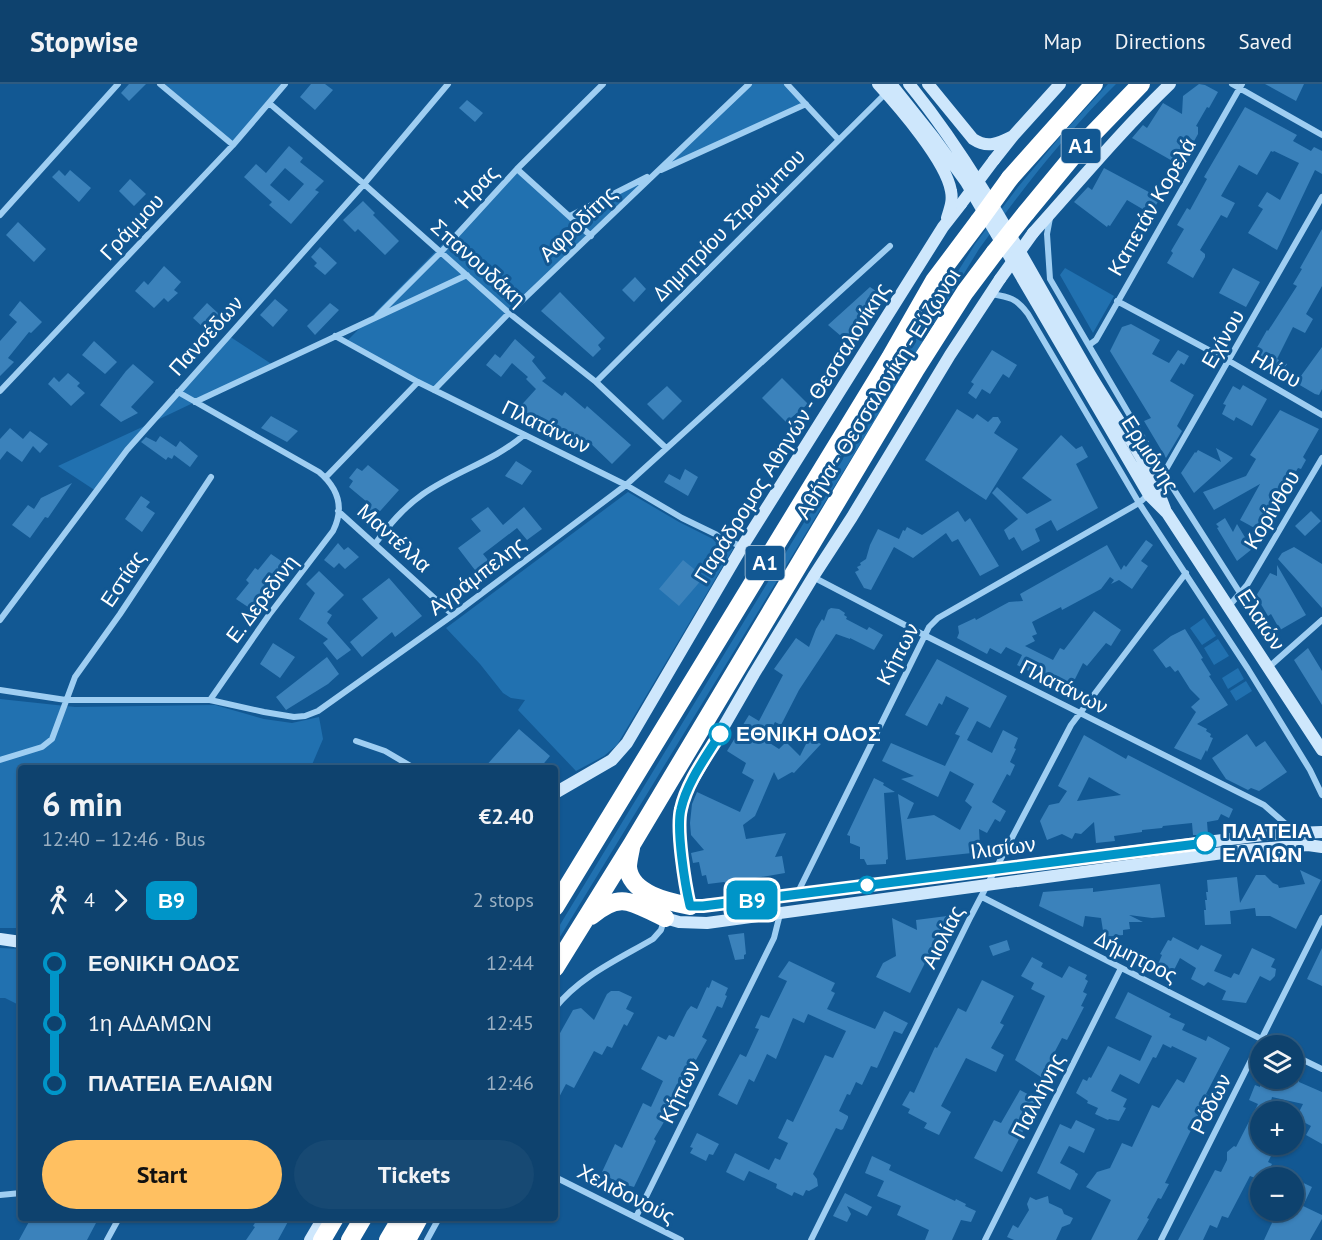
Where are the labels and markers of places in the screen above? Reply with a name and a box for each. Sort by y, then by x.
place label: ΕΘΝΙΚΗ ΟΔΟΣ [736,720,881,747]
marker: ΕΘΝΙΚΗ ΟΔΟΣ [709,723,731,745]
place label: ΠΛΑΤΕΙΑ ΕΛΑΙΩΝ [1222,817,1312,868]
marker: ΠΛΑΤΕΙΑ ΕΛΑΙΩΝ [1194,832,1216,854]
unlabelled marker [858,876,876,894]

